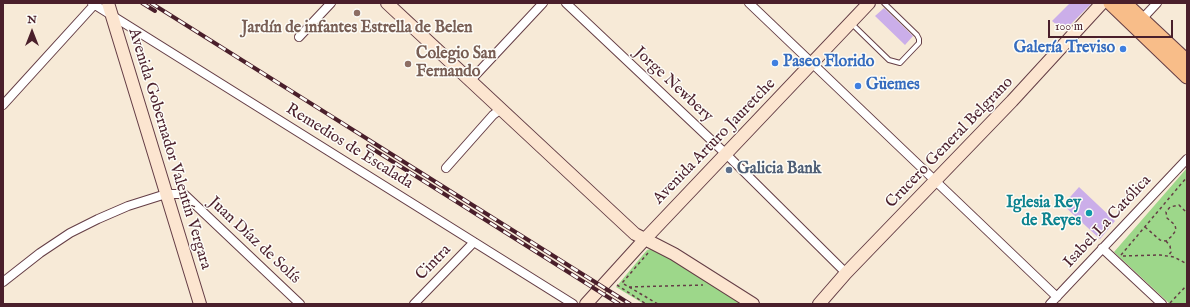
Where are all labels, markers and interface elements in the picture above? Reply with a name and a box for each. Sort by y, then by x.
marker: Jardín de infantes Estrella de Belen [352,8,362,18]
north arrow [12,12,52,52]
scale bar [1050,12,1175,38]
text: N [27,13,37,27]
place label: Jardín de infantes Estrella de Belen [241,19,473,39]
text: 100 m [1055,19,1083,34]
street label: Avenida Gobernador Valentín Vergara [123,26,215,272]
place label: Galería Treviso [1014,39,1115,59]
street label: Jorge Newbery [630,44,716,126]
marker: Galería Treviso [1118,44,1128,54]
place label: Colegio San Fernando [416,45,496,83]
place label: Paseo Florido [783,53,874,73]
marker: Paseo Florido [770,58,780,68]
marker: Colegio San Fernando [403,59,413,69]
street label: Crucero General Belgrano [882,73,1018,213]
street label: Avenida Arturo Jauretche [650,75,780,209]
place label: Güemes [866,76,920,96]
marker: Güemes [853,81,863,91]
street label: Remedios de Escalada [282,100,416,194]
place label: Galicia Bank [737,160,821,180]
marker: Galicia Bank [724,165,734,175]
street label: Isabel La Católica [1060,172,1156,272]
street label: Juan Díaz de Solís [204,194,304,288]
place label: Iglesia Rey de Reyes [1006,194,1081,232]
marker: Iglesia Rey de Reyes [1084,208,1094,218]
street label: Cintra [412,241,456,285]

